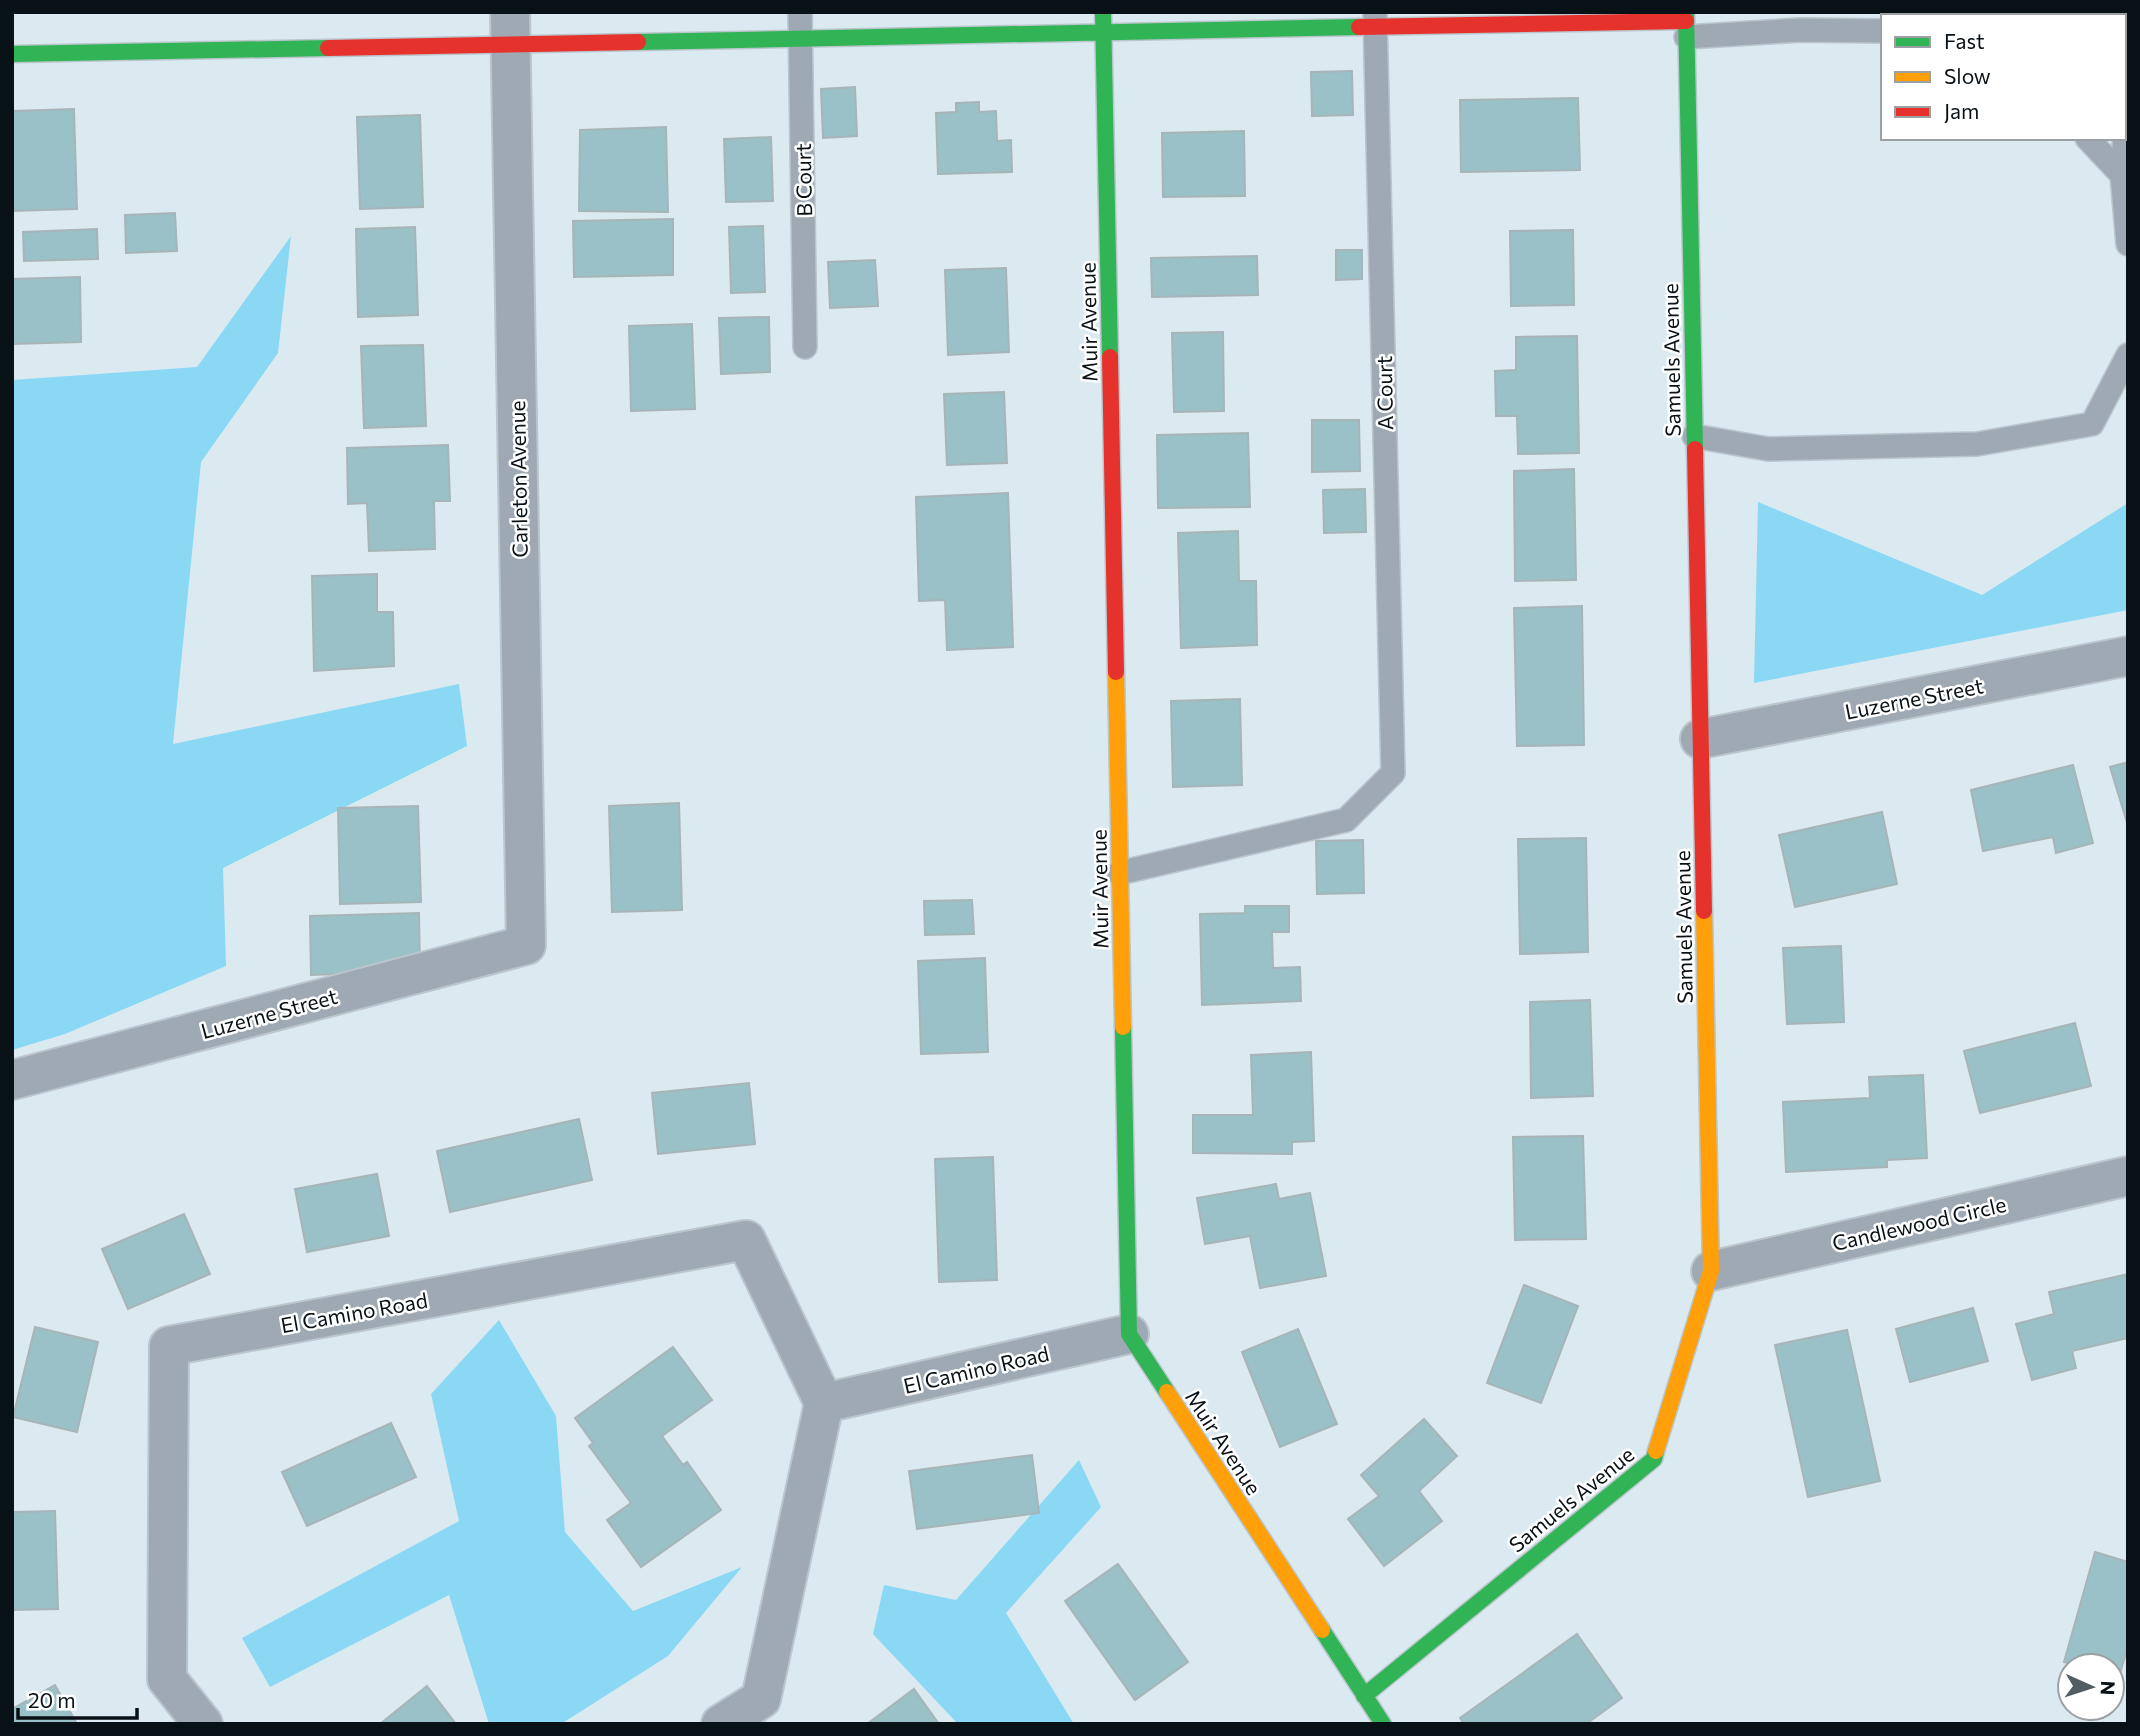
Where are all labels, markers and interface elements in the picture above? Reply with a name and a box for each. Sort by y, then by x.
legend [1881,14,2126,140]
text: Fast [1944,28,1985,53]
text: Slow [1944,63,1991,88]
text: Jam [1944,98,1979,123]
street label: B Court [790,143,816,217]
street label: Muir Avenue [1074,262,1102,382]
street label: Samuels Avenue [1657,283,1685,437]
street label: A Court [1371,356,1397,430]
street label: Carleton Avenue [504,400,532,558]
street label: Luzerne Street [1843,672,1985,724]
street label: Muir Avenue [1085,829,1113,949]
street label: Samuels Avenue [1669,850,1697,1004]
street label: Luzerne Street [198,983,340,1043]
street label: Candlewood Circle [1829,1191,2009,1255]
street label: El Camino Road [279,1287,429,1337]
street label: El Camino Road [901,1340,1051,1398]
street label: Muir Avenue [1181,1385,1267,1499]
street label: Samuels Avenue [1504,1441,1638,1557]
north arrow [2056,1652,2126,1722]
scale bar [18,1676,136,1720]
text: N [2097,1680,2120,1696]
text: 20 m [28,1687,76,1712]

